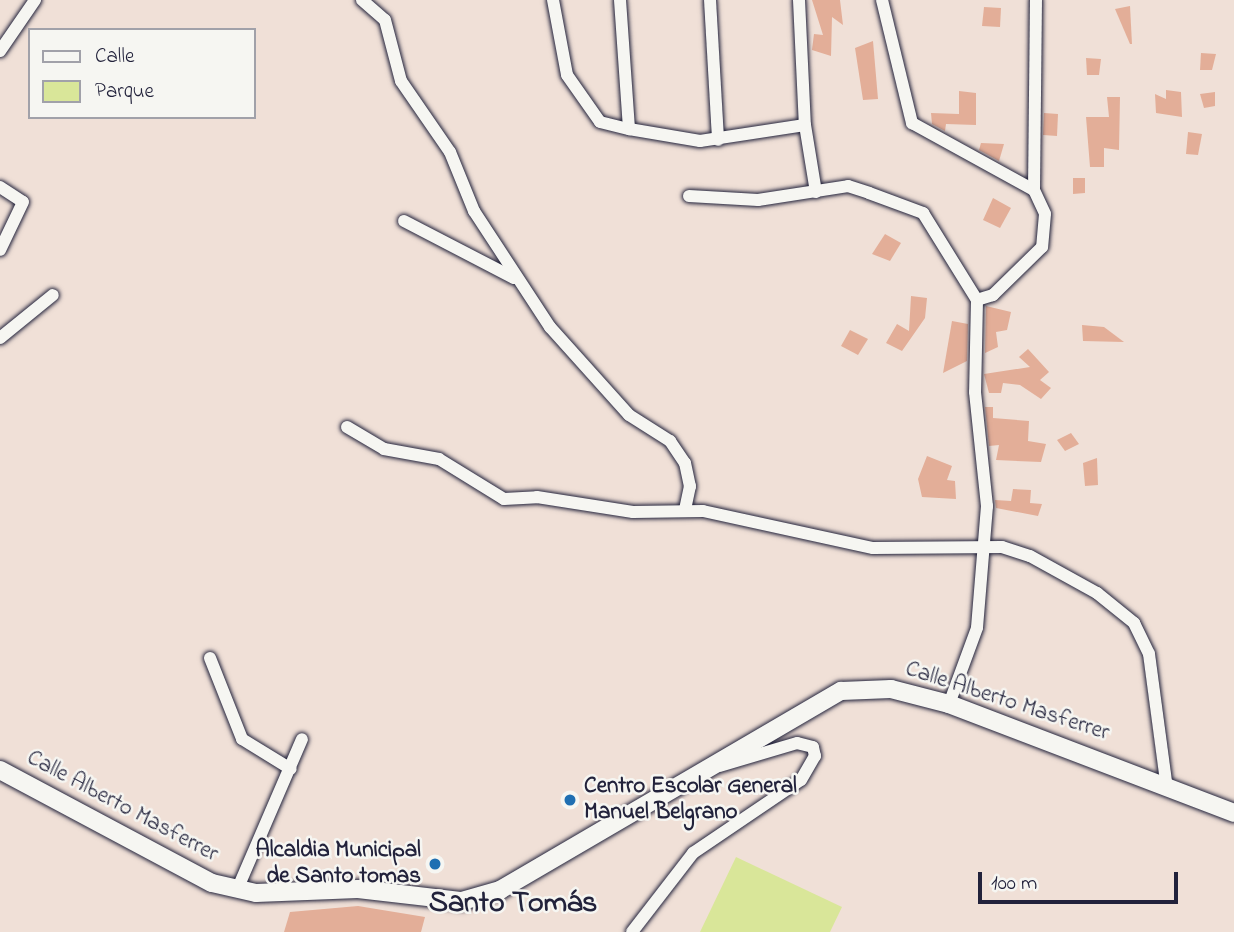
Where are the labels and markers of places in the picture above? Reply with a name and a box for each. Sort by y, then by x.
place label: Centro Escolar General Manuel Belgrano [584,773,797,827]
marker: Centro Escolar General Manuel Belgrano [562,792,578,808]
place label: Alcaldia Municipal de Santo tomas [256,837,421,891]
marker: Alcaldia Municipal de Santo tomas [427,856,443,872]

